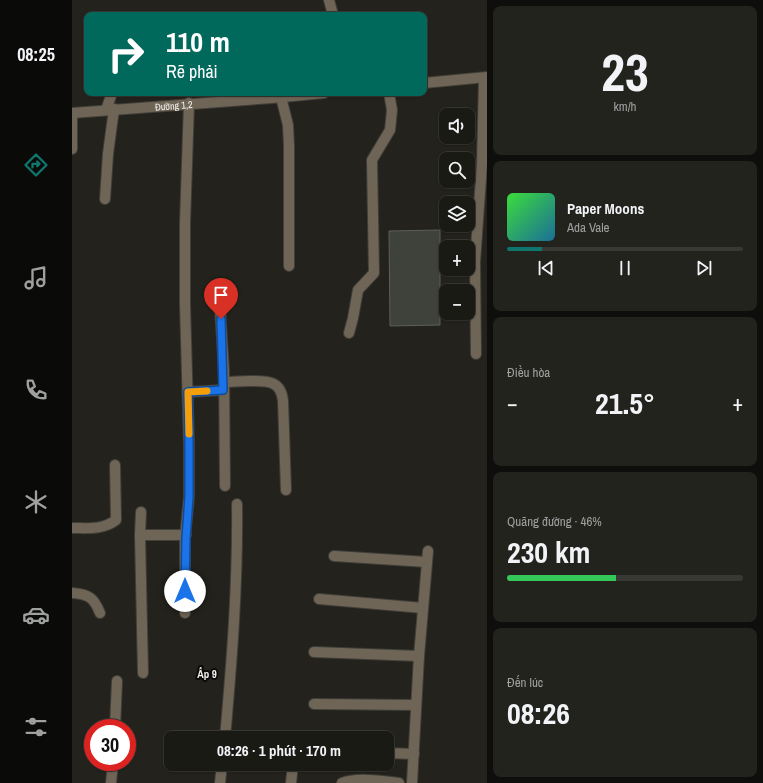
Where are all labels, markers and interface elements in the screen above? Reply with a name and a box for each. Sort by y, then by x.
text: 110 m [166,23,230,61]
icon: right [100,28,152,80]
text: 23 [601,37,649,107]
text: 08:25 [17,42,55,67]
text: Rẽ phải [166,59,218,84]
street label: Đường 1,2 [154,97,194,113]
text: km/h [613,98,637,115]
map controls [439,108,475,320]
button: sound [439,108,475,144]
icon: directions [22,151,50,179]
button: search [439,152,475,188]
button: layers [439,196,475,232]
text: Paper Moons [567,198,644,219]
text: Ada Vale [567,219,609,236]
button: + [439,240,475,276]
icon: previous [535,257,557,279]
icon: pause [614,257,636,279]
icon: next [693,257,715,279]
icon: music [22,264,50,292]
pin [204,278,238,319]
icon: arrive [210,284,232,306]
button: − [439,284,475,320]
text: Điều hòa [507,364,550,381]
icon: phone [22,376,50,404]
text: 21.5° [595,383,655,423]
text: − [507,388,518,418]
text: + [732,388,743,418]
icon: climate [22,488,50,516]
text: Quãng đường · 46% [507,513,602,530]
text: 230 km [507,532,590,572]
position arrow [164,570,206,612]
icon: car [22,601,50,629]
district label: Ấp 9 [197,667,217,681]
text: Đến lúc [507,674,543,691]
text: 08:26 [507,693,570,733]
icon: filters [22,713,50,741]
speed limit sign: 30 [84,719,136,771]
text: 08:26 · 1 phút · 170 m [217,740,341,761]

